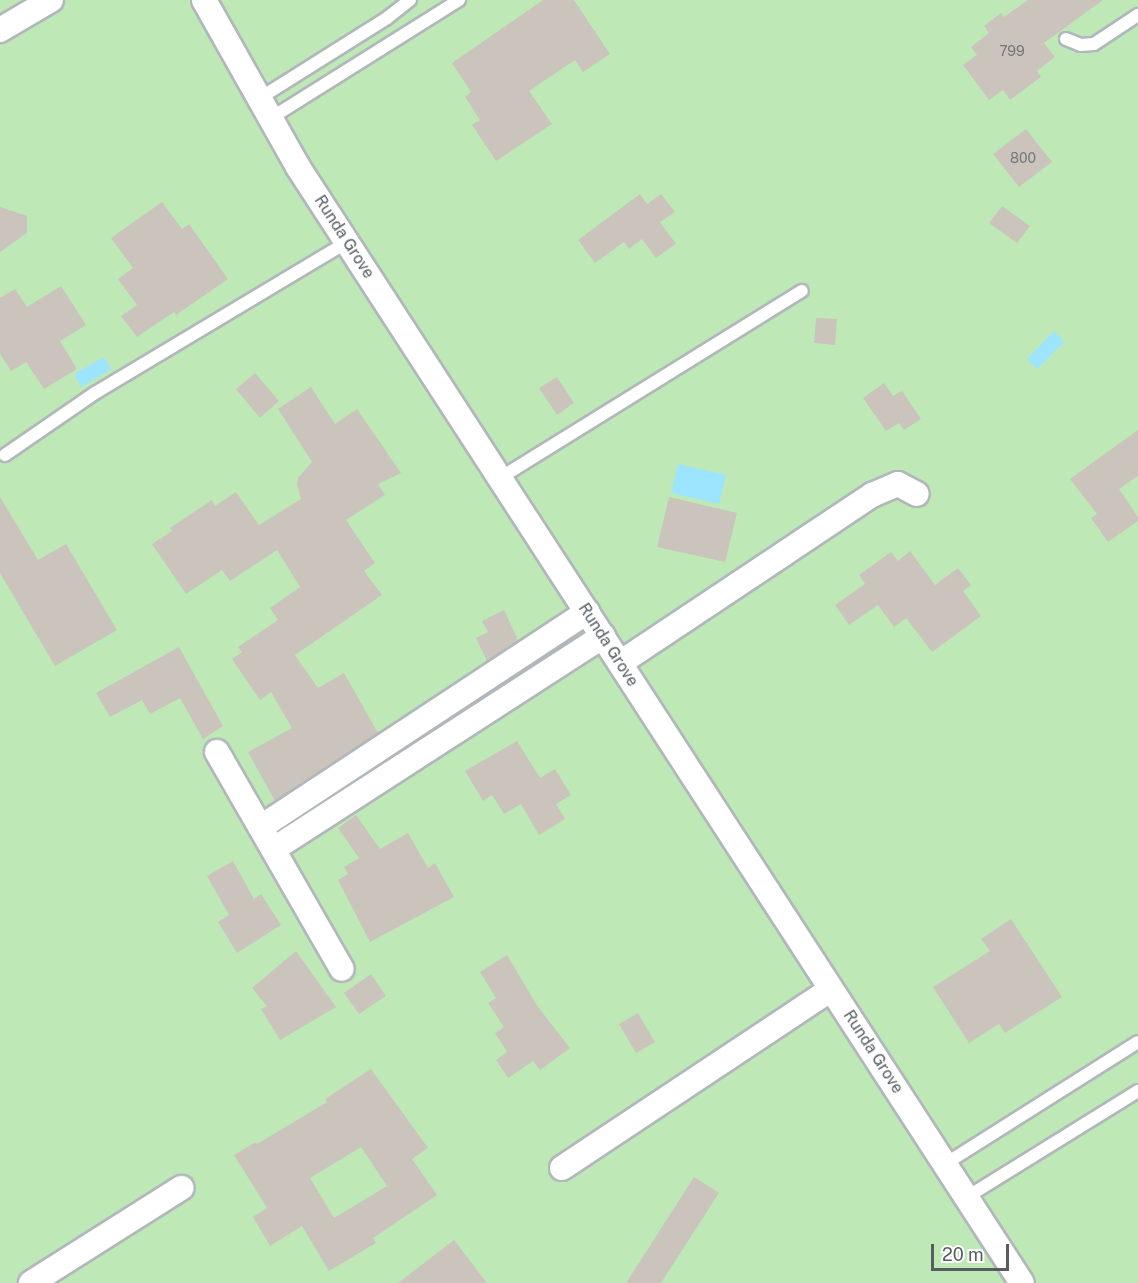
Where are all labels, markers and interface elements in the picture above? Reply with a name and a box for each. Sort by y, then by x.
house number: 799 [999,43,1025,59]
house number: 800 [1010,150,1036,166]
street label: Runda Grove [310,192,378,282]
street label: Runda Grove [574,600,642,690]
street label: Runda Grove [839,1007,907,1097]
scale bar [934,1232,1012,1270]
text: 20 m [942,1244,984,1265]

